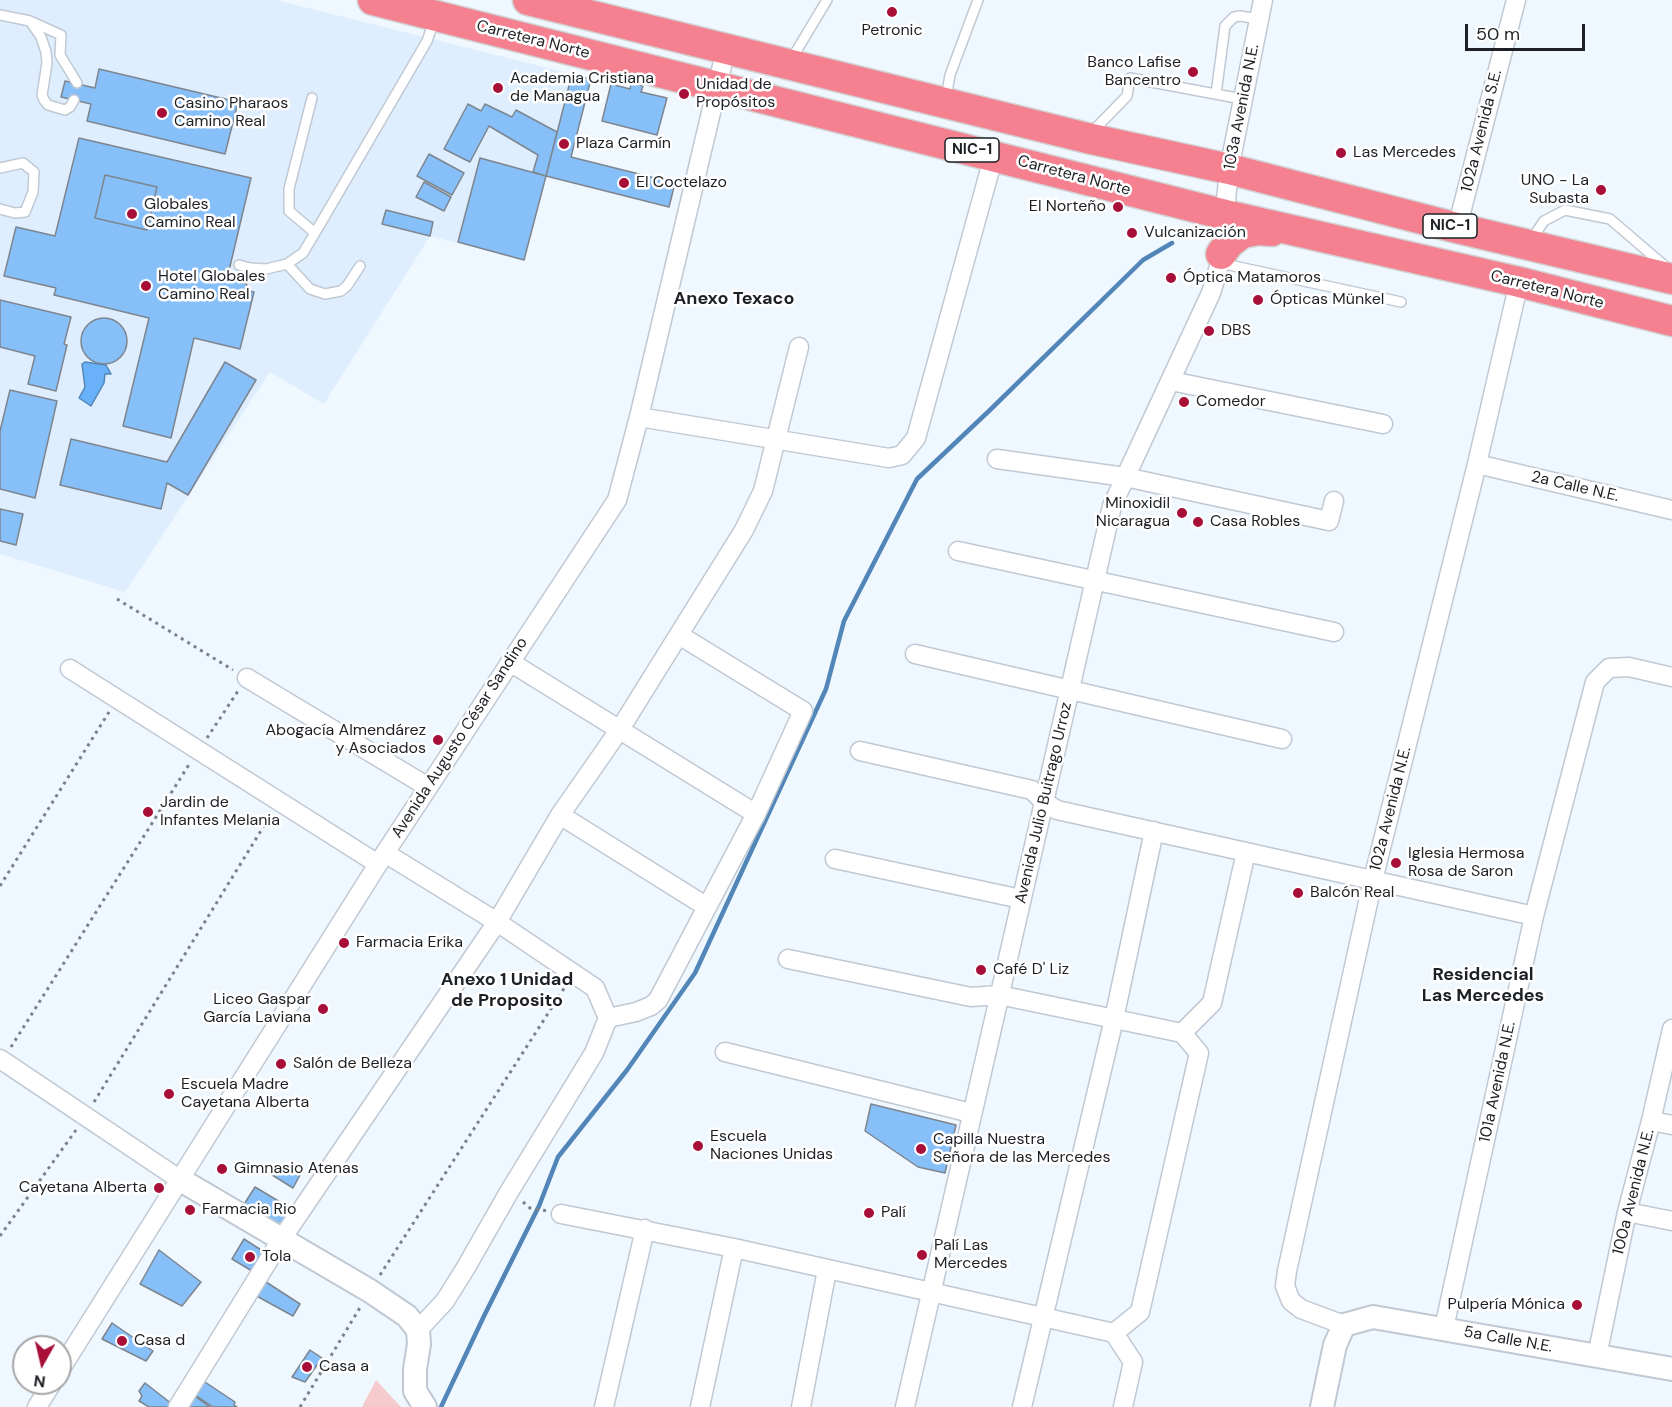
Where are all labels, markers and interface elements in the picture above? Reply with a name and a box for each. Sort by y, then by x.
marker: Petronic [885,5,899,19]
scale bar [1468,12,1588,50]
street label: Carretera Norte [474,17,592,63]
place label: Petronic [861,21,923,41]
text: 50 m [1476,22,1520,46]
street label: 103a Avenida N.E. [1220,42,1264,172]
place label: Banco Lafise Bancentro [1087,53,1181,91]
marker: Banco Lafise Bancentro [1186,65,1200,79]
street label: 102a Avenida S.E. [1457,68,1507,194]
place label: Academia Cristiana de Managua [510,69,654,107]
place label: Unidad de Propósitos [696,75,775,113]
marker: Academia Cristiana de Managua [491,81,505,95]
marker: Unidad de Propósitos [677,87,691,101]
place label: Casino Pharaos Camino Real [174,94,288,132]
marker: Casino Pharaos Camino Real [155,106,169,120]
place label: Plaza Carmín [576,134,671,154]
marker: Plaza Carmín [557,137,571,151]
road number: NIC-1 [945,138,999,162]
place label: Las Mercedes [1353,143,1456,163]
marker: Las Mercedes [1334,146,1348,160]
street label: Carretera Norte [1015,152,1133,200]
place label: UNO - La Subasta [1521,171,1589,209]
place label: El Coctelazo [636,173,727,193]
marker: El Coctelazo [617,176,631,190]
marker: UNO - La Subasta [1594,183,1608,197]
place label: Globales Camino Real [144,195,236,233]
place label: El Norteño [1029,197,1106,217]
marker: El Norteño [1111,200,1125,214]
marker: Globales Camino Real [125,207,139,221]
road number: NIC-1 [1423,214,1477,238]
place label: Vulcanización [1144,223,1246,243]
marker: Vulcanización [1125,226,1139,240]
place label: Hotel Globales Camino Real [158,267,266,305]
street label: Carretera Norte [1488,267,1606,313]
place label: Óptica Matamoros [1183,268,1321,288]
marker: Óptica Matamoros [1164,271,1178,285]
marker: Hotel Globales Camino Real [139,279,153,293]
district label: Anexo Texaco [674,288,794,310]
place label: Ópticas Münkel [1270,290,1384,310]
marker: Ópticas Münkel [1251,293,1265,307]
place label: DBS [1221,321,1251,341]
marker: DBS [1202,324,1216,338]
place label: Comedor [1196,392,1266,412]
marker: Comedor [1177,395,1191,409]
street label: 2a Calle N.E. [1529,468,1621,506]
place label: Minoxidil Nicaragua [1096,494,1170,532]
marker: Minoxidil Nicaragua [1175,506,1189,520]
place label: Casa Robles [1210,512,1300,532]
marker: Casa Robles [1191,515,1205,529]
street label: Avenida Augusto César Sandino [388,634,532,842]
street label: Avenida Julio Buitrago Urroz [1011,700,1077,906]
place label: Abogacía Almendárez y Asociados [265,721,426,759]
marker: Abogacía Almendárez y Asociados [431,733,445,747]
street label: 102a Avenida N.E. [1366,745,1416,873]
place label: Jardin de Infantes Melania [160,793,280,831]
marker: Jardin de Infantes Melania [141,805,155,819]
place label: Iglesia Hermosa Rosa de Saron [1408,844,1525,882]
marker: Iglesia Hermosa Rosa de Saron [1389,856,1403,870]
place label: Balcón Real [1310,883,1394,903]
marker: Balcón Real [1291,886,1305,900]
place label: Farmacia Erika [356,933,463,953]
marker: Farmacia Erika [337,936,351,950]
place label: Café D' Liz [993,960,1069,980]
marker: Café D' Liz [974,963,988,977]
district label: Residencial Las Mercedes [1422,964,1544,1006]
district label: Anexo 1 Unidad de Proposito [441,969,573,1012]
place label: Liceo Gaspar García Laviana [203,990,311,1028]
marker: Liceo Gaspar García Laviana [316,1002,330,1016]
street label: 101a Avenida N.E. [1476,1020,1520,1144]
place label: Salón de Belleza [293,1054,412,1074]
marker: Salón de Belleza [274,1057,288,1071]
place label: Escuela Madre Cayetana Alberta [181,1075,309,1113]
marker: Escuela Madre Cayetana Alberta [162,1087,176,1101]
place label: Escuela Naciones Unidas [710,1127,833,1165]
street label: 100a Avenida N.E. [1609,1127,1659,1257]
place label: Capilla Nuestra Señora de las Mercedes [933,1130,1110,1168]
marker: Escuela Naciones Unidas [691,1139,705,1153]
marker: Capilla Nuestra Señora de las Mercedes [914,1142,928,1156]
place label: Gimnasio Atenas [234,1159,359,1179]
marker: Gimnasio Atenas [215,1162,229,1176]
place label: Cayetana Alberta [19,1178,147,1198]
marker: Cayetana Alberta [152,1181,166,1195]
place label: Farmacia Rio [202,1200,296,1220]
marker: Farmacia Rio [183,1203,197,1217]
place label: Palí [881,1203,906,1223]
marker: Palí [862,1206,876,1220]
place label: Palí Las Mercedes [934,1236,1008,1274]
place label: Tola [262,1247,291,1267]
marker: Palí Las Mercedes [915,1248,929,1262]
marker: Tola [243,1250,257,1264]
place label: Pulpería Mónica [1448,1295,1565,1315]
marker: Pulpería Mónica [1570,1298,1584,1312]
street label: 5a Calle N.E. [1462,1323,1554,1357]
place label: Casa d [134,1331,185,1351]
marker: Casa d [115,1334,129,1348]
north arrow [12,1335,72,1395]
place label: Casa a [319,1357,369,1377]
marker: Casa a [300,1360,314,1374]
text: N [32,1370,47,1393]

